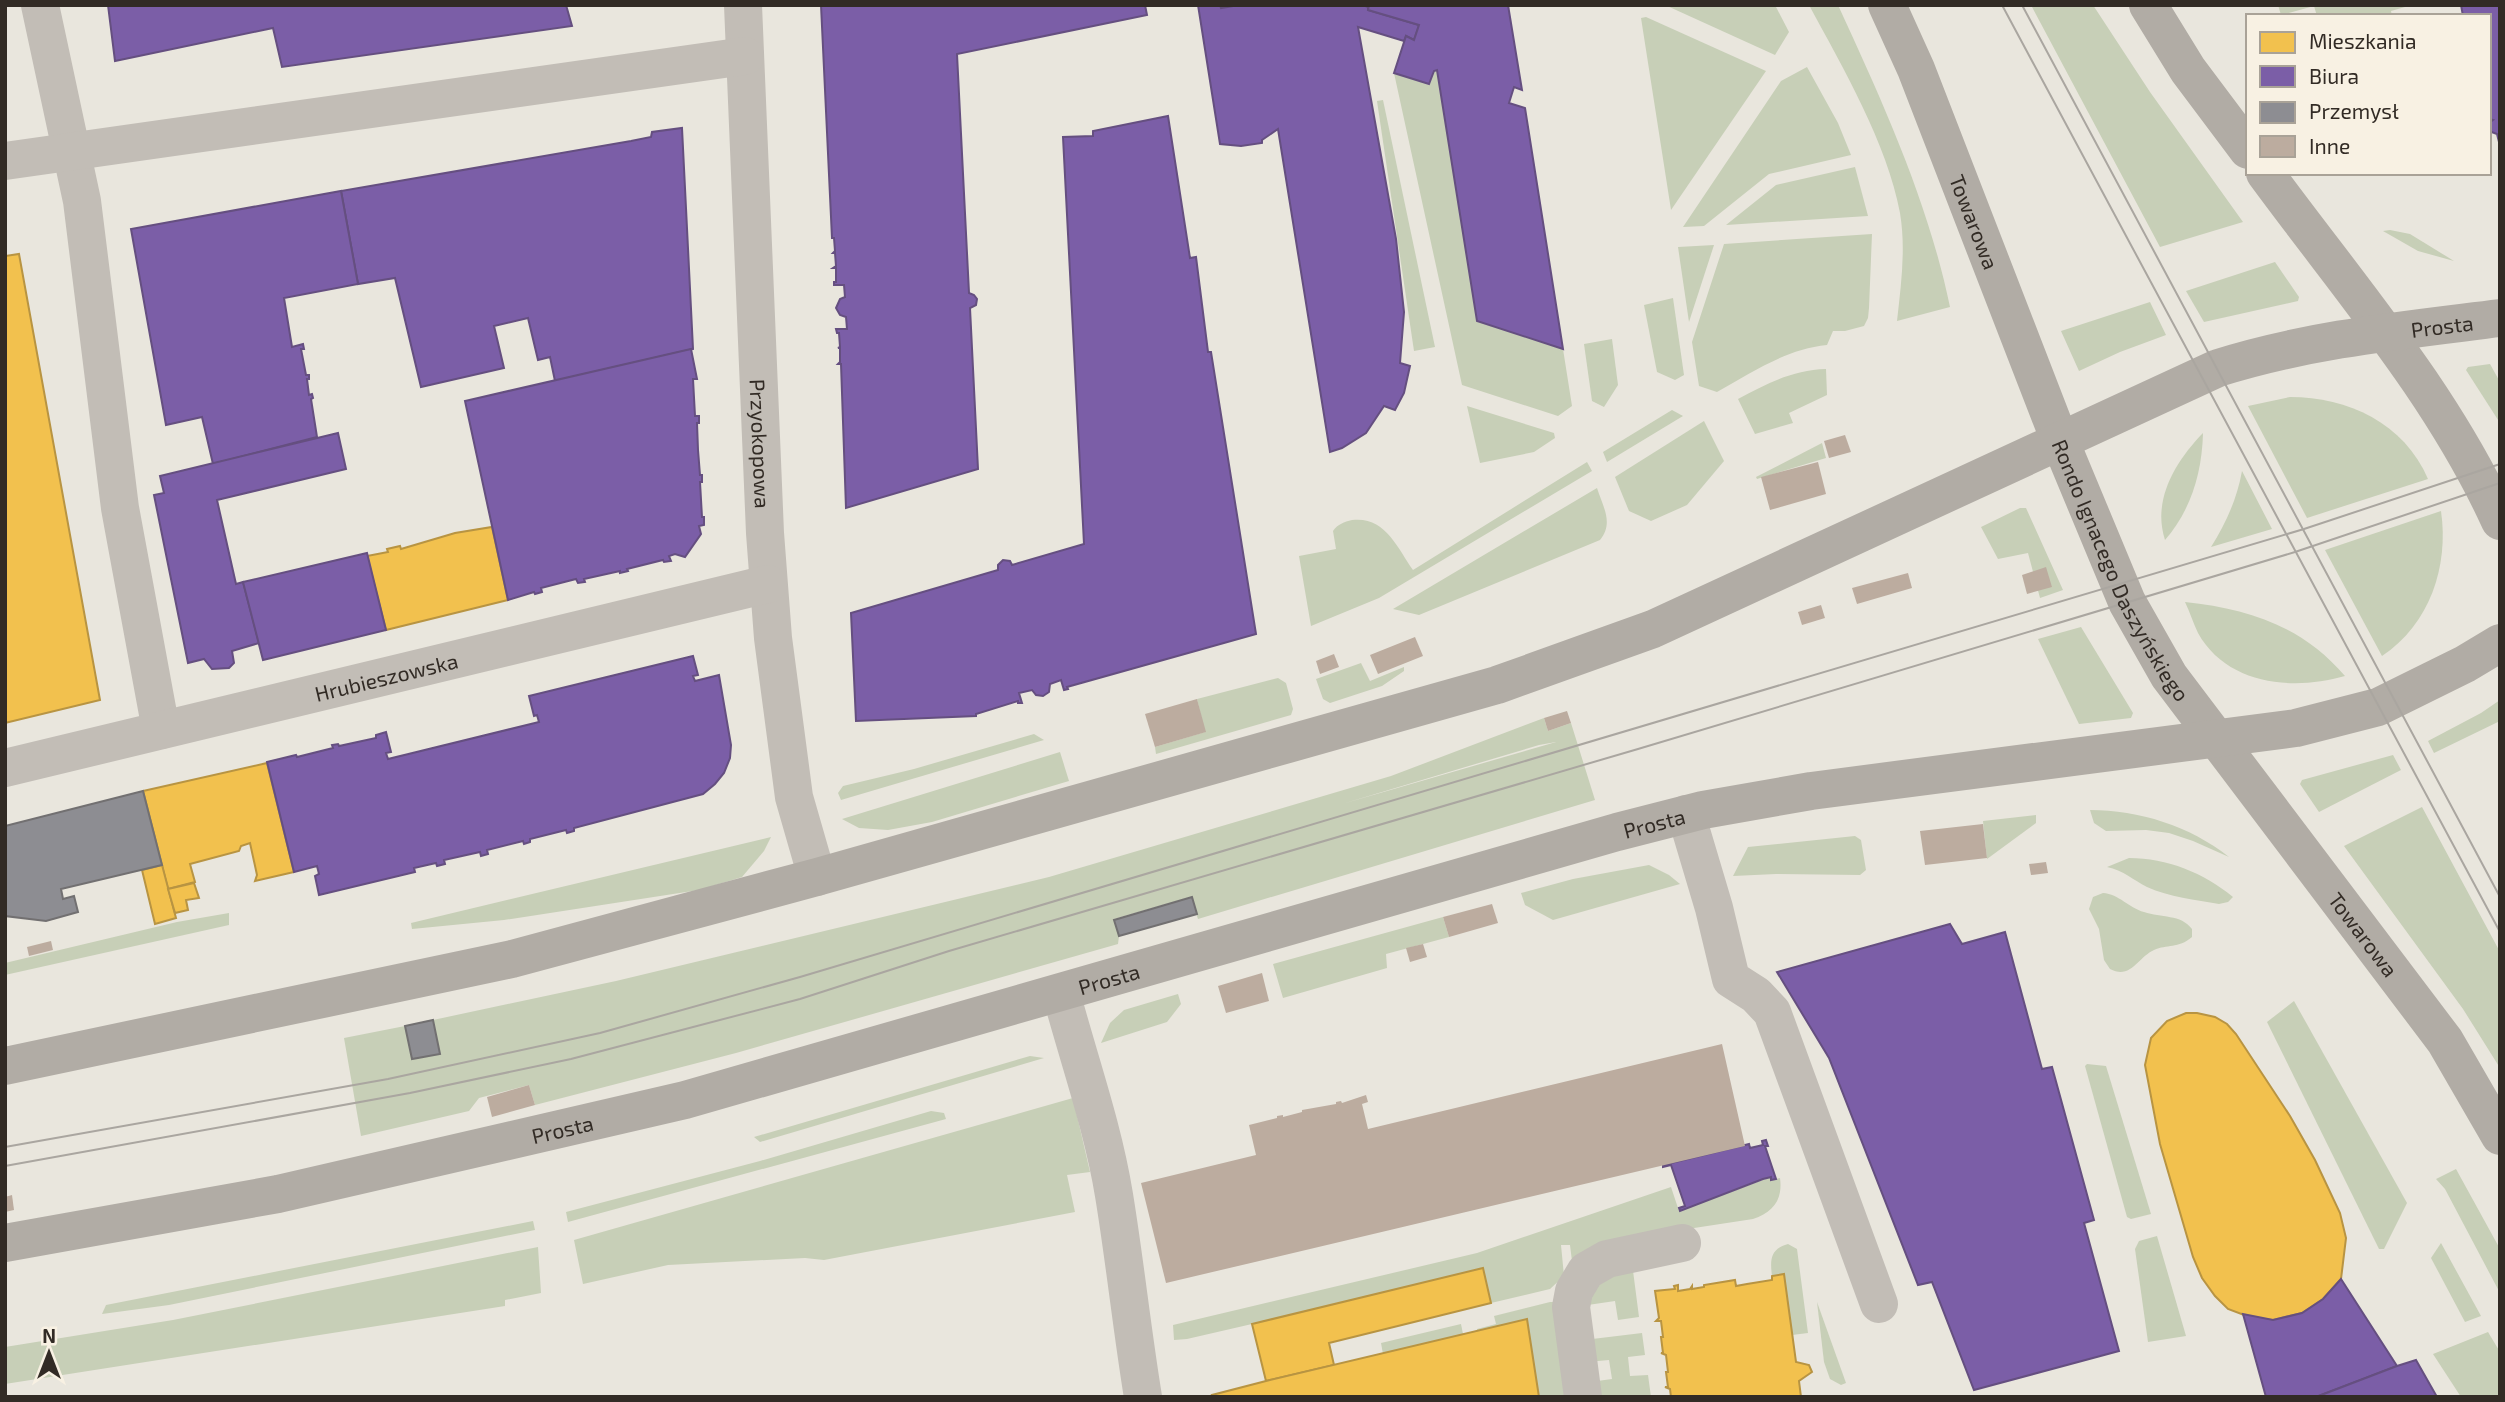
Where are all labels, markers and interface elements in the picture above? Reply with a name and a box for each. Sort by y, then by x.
legend [2246,14,2491,175]
text: Mieszkania [2309,28,2416,53]
text: Biura [2309,63,2359,88]
text: Przemysł [2309,98,2399,123]
text: Inne [2309,133,2350,158]
street label: Towarowa [1946,171,2005,273]
street label: Prosta [2409,309,2475,341]
street label: Przyokopowa [746,378,776,509]
street label: Rondo Ignacego Daszyńskiego [2048,435,2195,705]
street label: Hrubieszowska [312,647,460,705]
street label: Prosta [1620,803,1687,842]
street label: Towarowa [2324,887,2404,981]
street label: Prosta [1075,957,1142,999]
street label: Prosta [529,1109,596,1148]
north arrow [14,1318,84,1388]
text: N [42,1324,56,1347]

